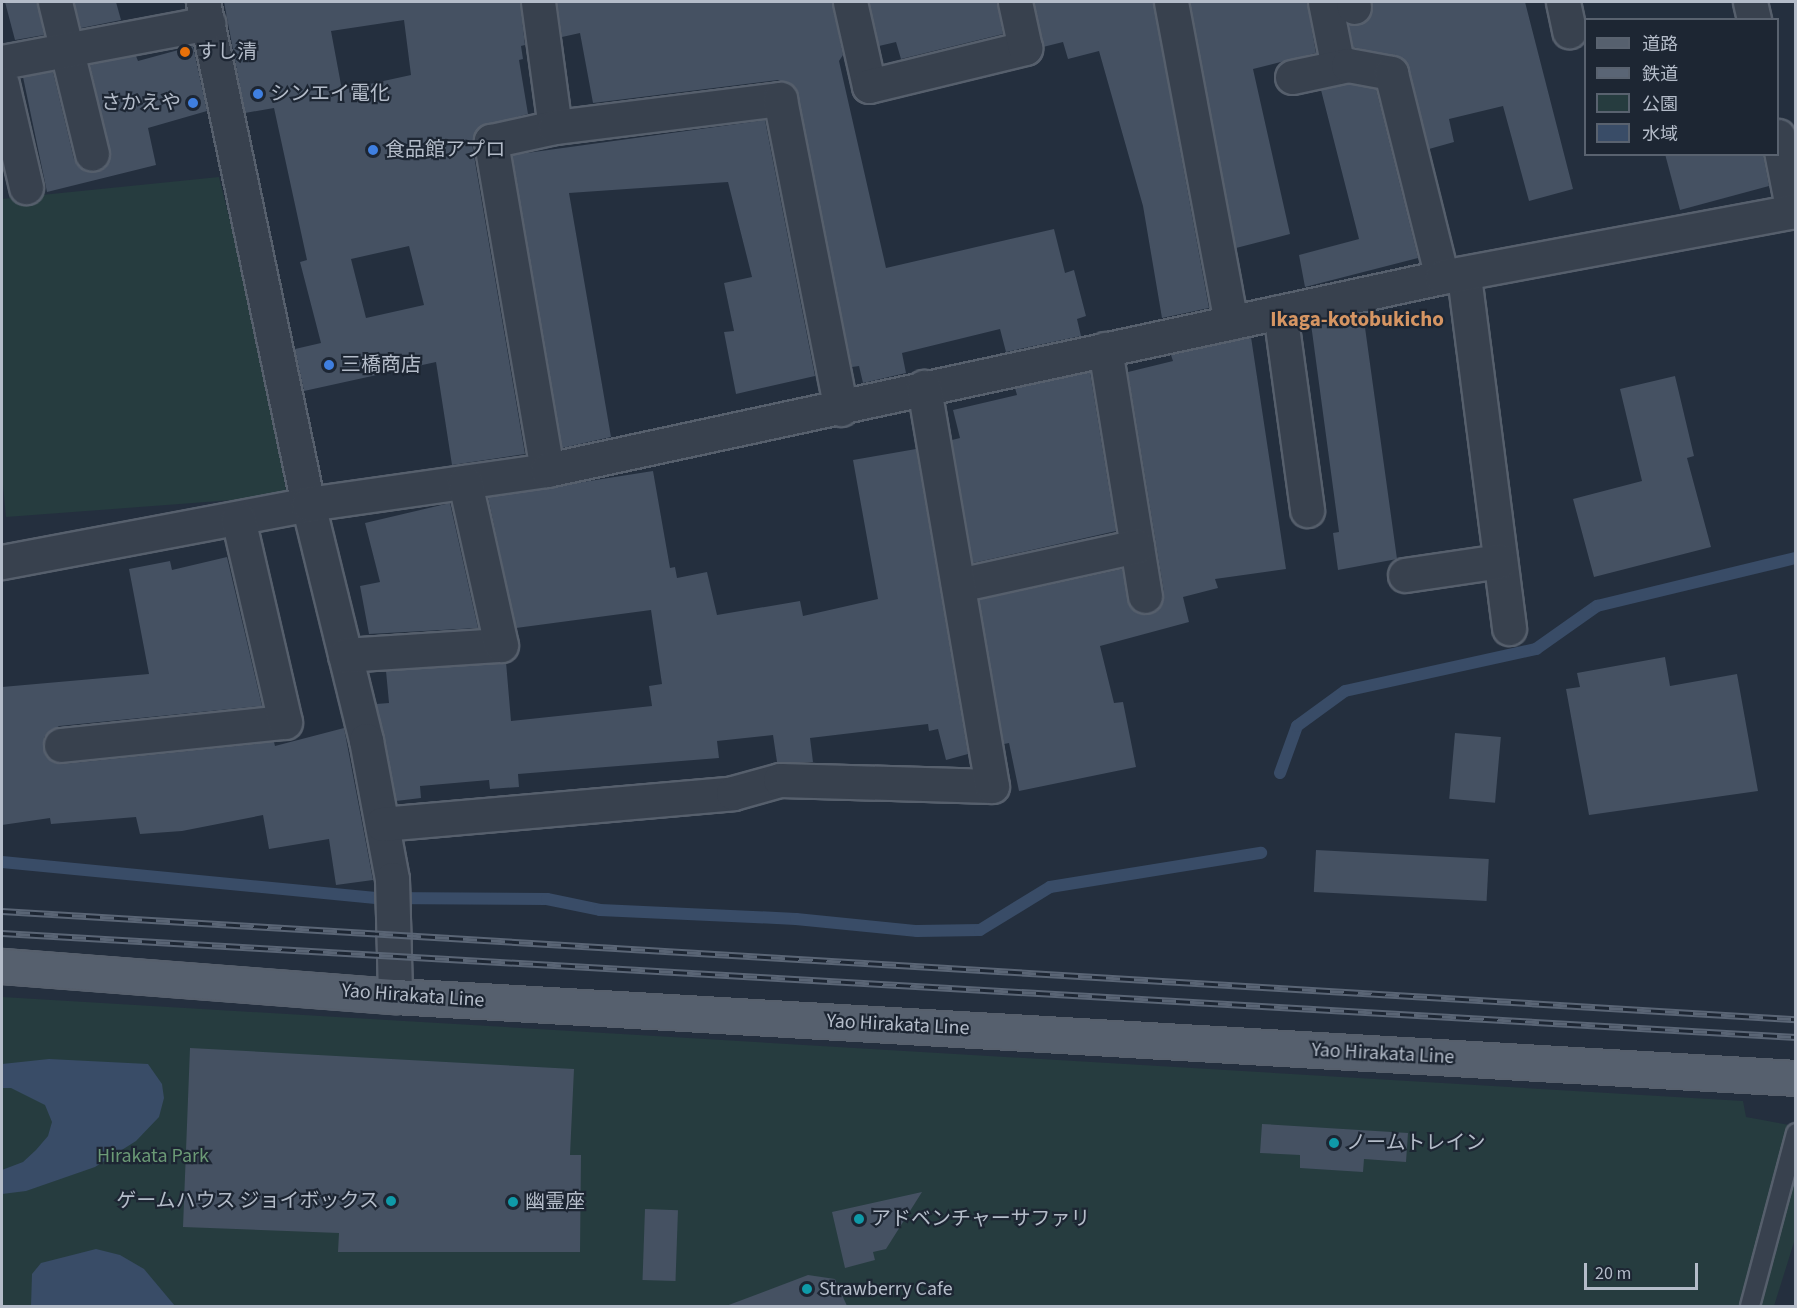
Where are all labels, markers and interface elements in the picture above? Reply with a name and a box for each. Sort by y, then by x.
legend [1584,18,1779,156]
text: 道路 [1642,32,1678,57]
place label: すし清 [197,40,257,64]
marker: すし清 [178,45,192,59]
text: 鉄道 [1642,62,1678,87]
place label: シンエイ電化 [270,82,390,106]
marker: シンエイ電化 [251,87,265,101]
place label: さかえや [101,91,181,115]
text: 公園 [1642,92,1678,117]
marker: さかえや [186,96,200,110]
text: 水域 [1642,122,1678,147]
place label: 食品館アプロ [385,138,505,162]
marker: 食品館アプロ [366,143,380,157]
district label: Ikaga-kotobukicho [1270,306,1444,332]
place label: 三橋商店 [341,353,421,377]
marker: 三橋商店 [322,358,336,372]
street label: Yao Hirakata Line [341,979,485,1013]
street label: Yao Hirakata Line [826,1009,970,1041]
street label: Yao Hirakata Line [1311,1038,1455,1070]
place label: ノームトレイン [1346,1131,1486,1155]
marker: ノームトレイン [1327,1136,1341,1150]
park label: Hirakata Park [97,1144,209,1168]
place label: ゲームハウス ジョイボックス [115,1189,379,1213]
place label: 幽霊座 [525,1190,585,1214]
marker: ゲームハウス ジョイボックス [384,1194,398,1208]
marker: 幽霊座 [506,1195,520,1209]
place label: アドベンチャーサファリ [871,1207,1091,1231]
marker: アドベンチャーサファリ [852,1212,866,1226]
scale bar [1587,1251,1701,1289]
text: 20 m [1595,1261,1631,1286]
place label: Strawberry Cafe [819,1277,953,1301]
marker: Strawberry Cafe [800,1282,814,1296]

